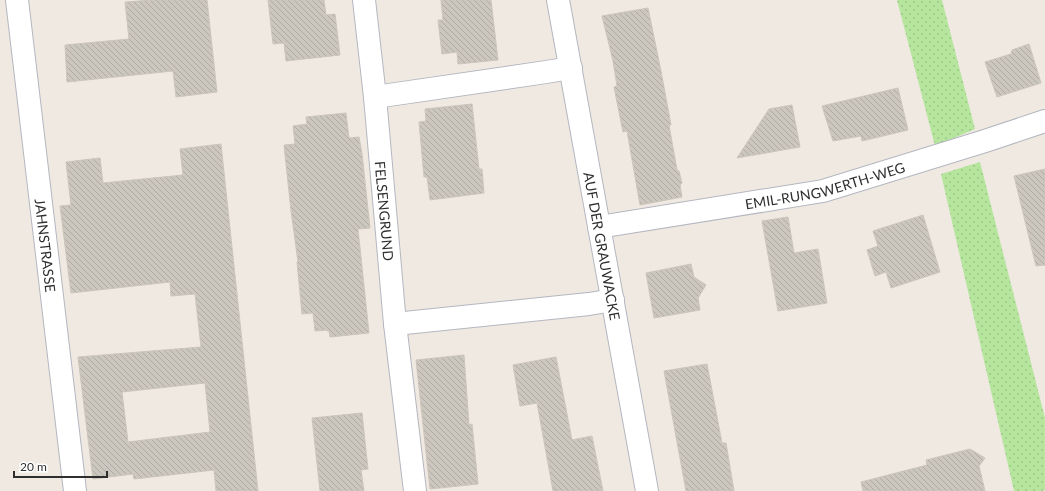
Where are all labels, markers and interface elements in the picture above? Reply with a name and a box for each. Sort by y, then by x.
street label: EMIL-RUNGWERTH-WEG [744,158,907,212]
street label: FELSENGRUND [372,160,398,262]
street label: AUF DER GRAUWACKE [581,171,624,321]
street label: JAHNSTRASSE [32,198,60,293]
scale bar [14,453,107,479]
text: 20 m [20,459,47,474]

